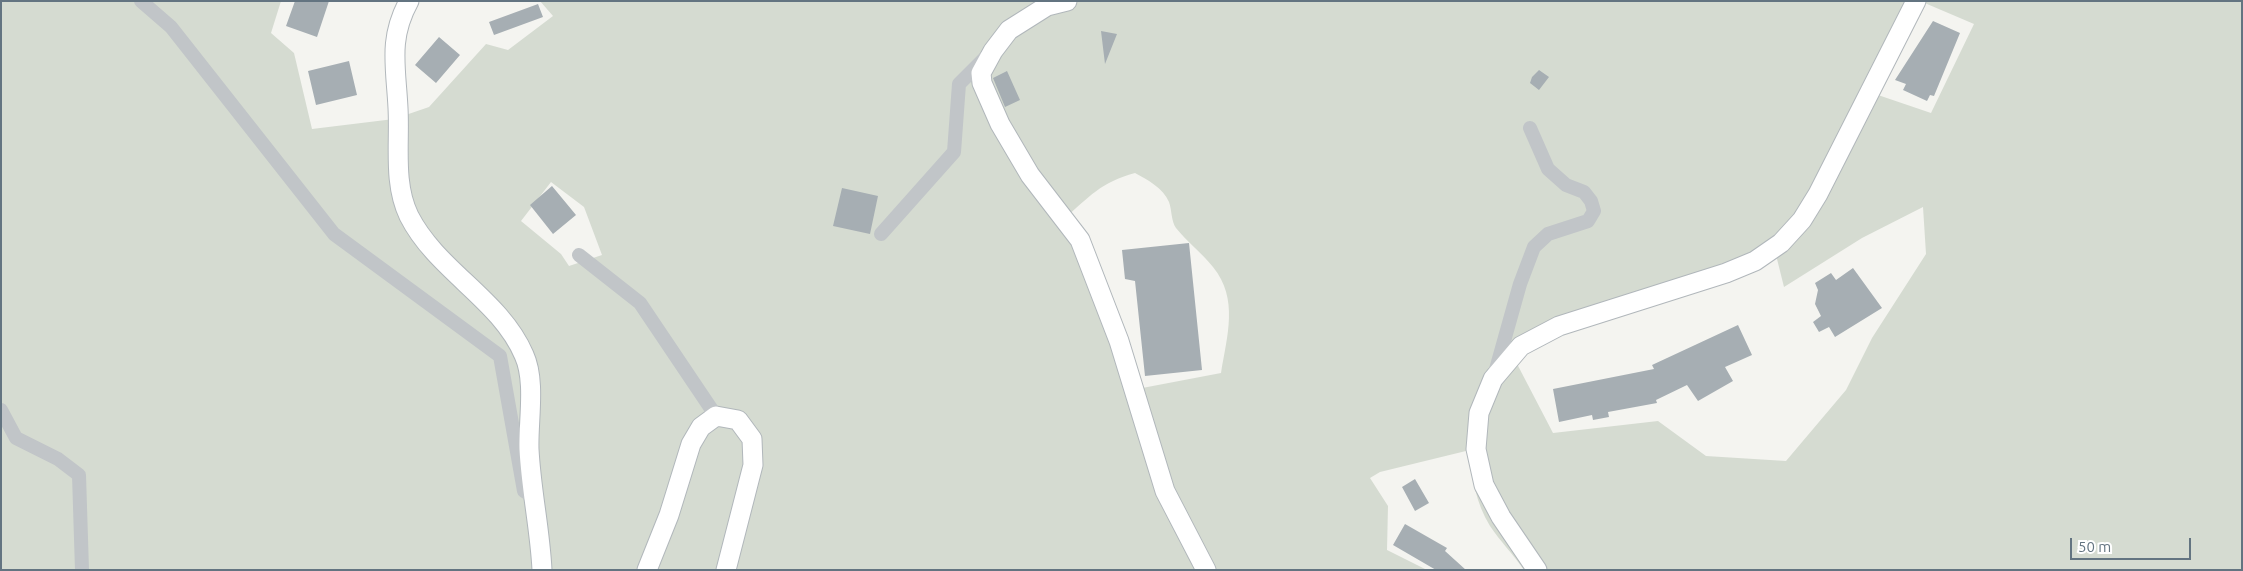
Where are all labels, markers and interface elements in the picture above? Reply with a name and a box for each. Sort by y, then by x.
scale bar [2073,528,2194,560]
text: 50 m [2078,538,2111,555]

